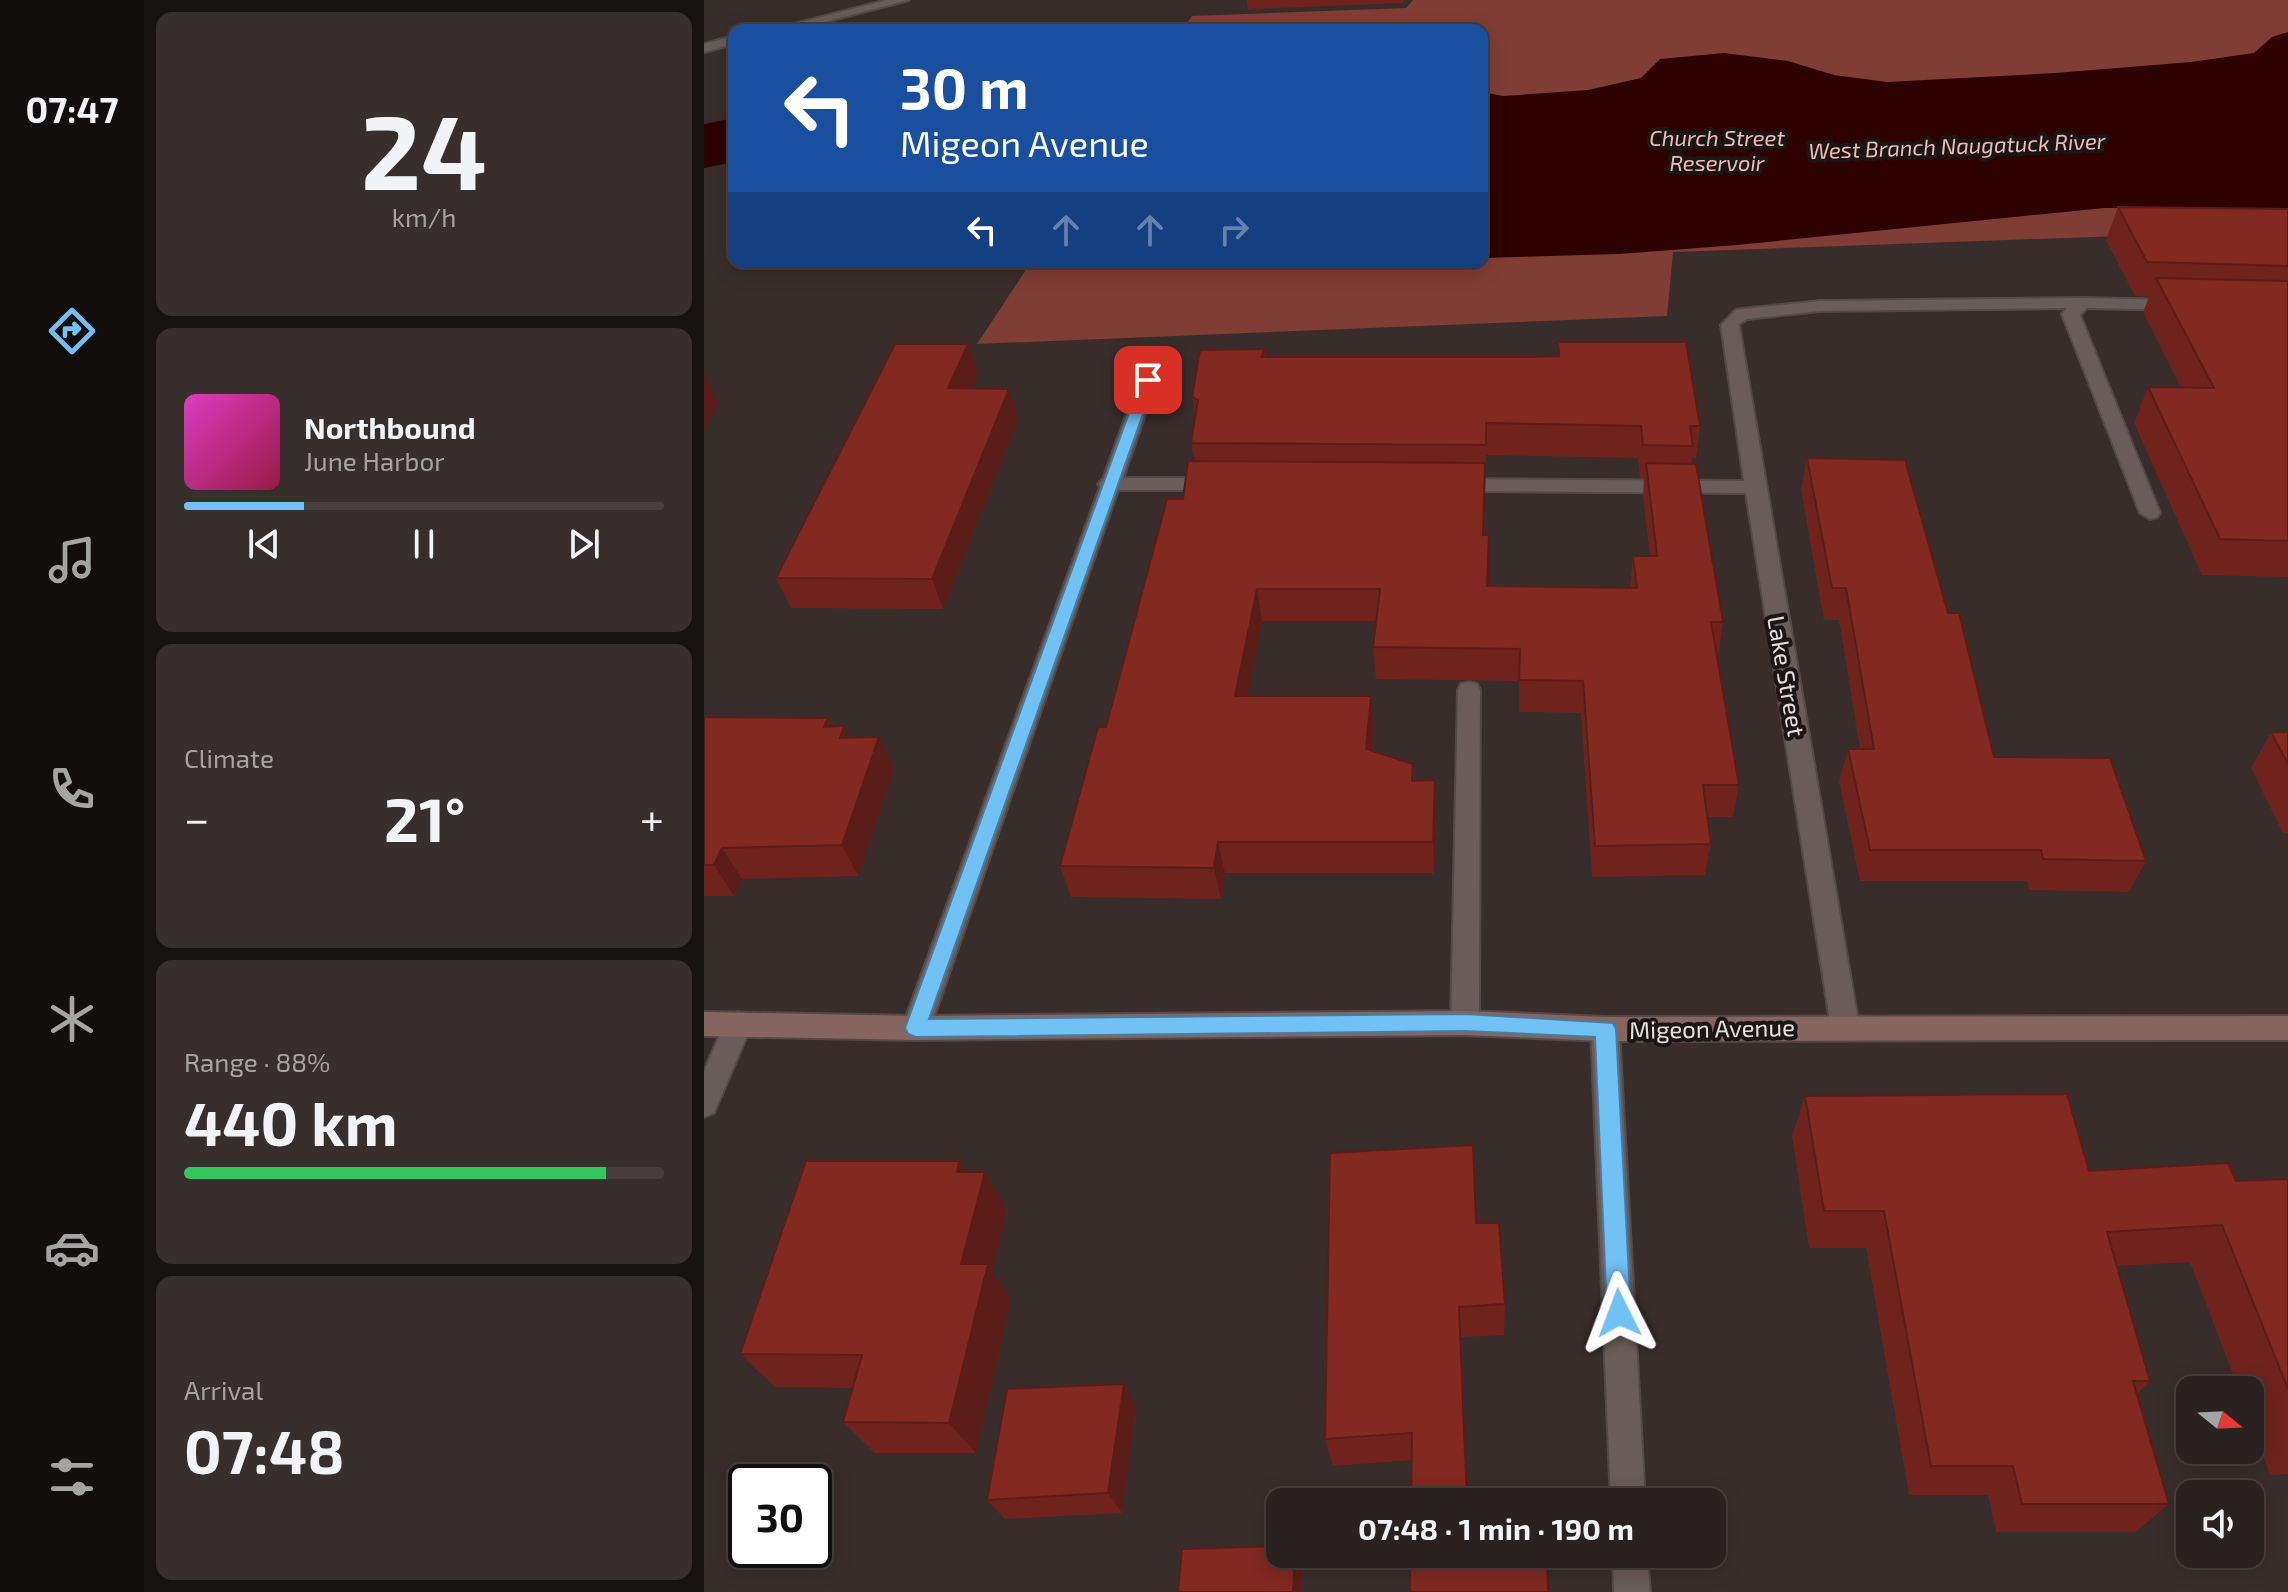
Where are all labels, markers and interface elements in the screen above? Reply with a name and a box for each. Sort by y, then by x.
text: 30 m [900,53,1029,120]
icon: left [768,56,872,160]
text: 24 [361,86,487,211]
text: 07:47 [26,87,118,130]
text: Migeon Avenue [900,121,1149,164]
water label: Church Street Reservoir [1649,124,1785,175]
water label: West Branch Naugatuck River [1808,127,2107,163]
text: km/h [392,201,456,232]
icon: left [960,208,1004,252]
icon: ahead [1044,208,1088,252]
icon: ahead [1128,208,1172,252]
icon: right [1212,208,1256,252]
icon: directions [44,303,100,359]
pin [1114,346,1182,414]
icon: arrive [1126,358,1170,402]
text: Northbound [304,409,476,445]
text: June Harbor [304,445,445,476]
icon: previous [242,522,286,566]
icon: pause [402,522,446,566]
icon: next [562,522,606,566]
icon: music [44,532,100,588]
street label: Lake Street [1762,613,1812,739]
text: Climate [184,742,274,773]
icon: phone [44,761,100,817]
text: 21° [384,782,465,854]
text: − [184,791,210,844]
text: + [640,791,664,844]
icon: climate [44,991,100,1047]
street label: Migeon Avenue [1629,1012,1795,1044]
text: Range · 88% [184,1046,330,1077]
text: 440 km [184,1086,398,1158]
icon: car [44,1220,100,1276]
position arrow [1577,1271,1661,1355]
text: Arrival [184,1374,263,1405]
north arrow [2176,1376,2264,1464]
map controls [2176,1376,2264,1568]
text: 07:48 [184,1414,345,1486]
icon: filters [44,1449,100,1505]
speed limit sign: 30 [728,1464,832,1568]
button: sound [2176,1480,2264,1568]
text: 07:48 · 1 min · 190 m [1358,1510,1634,1546]

